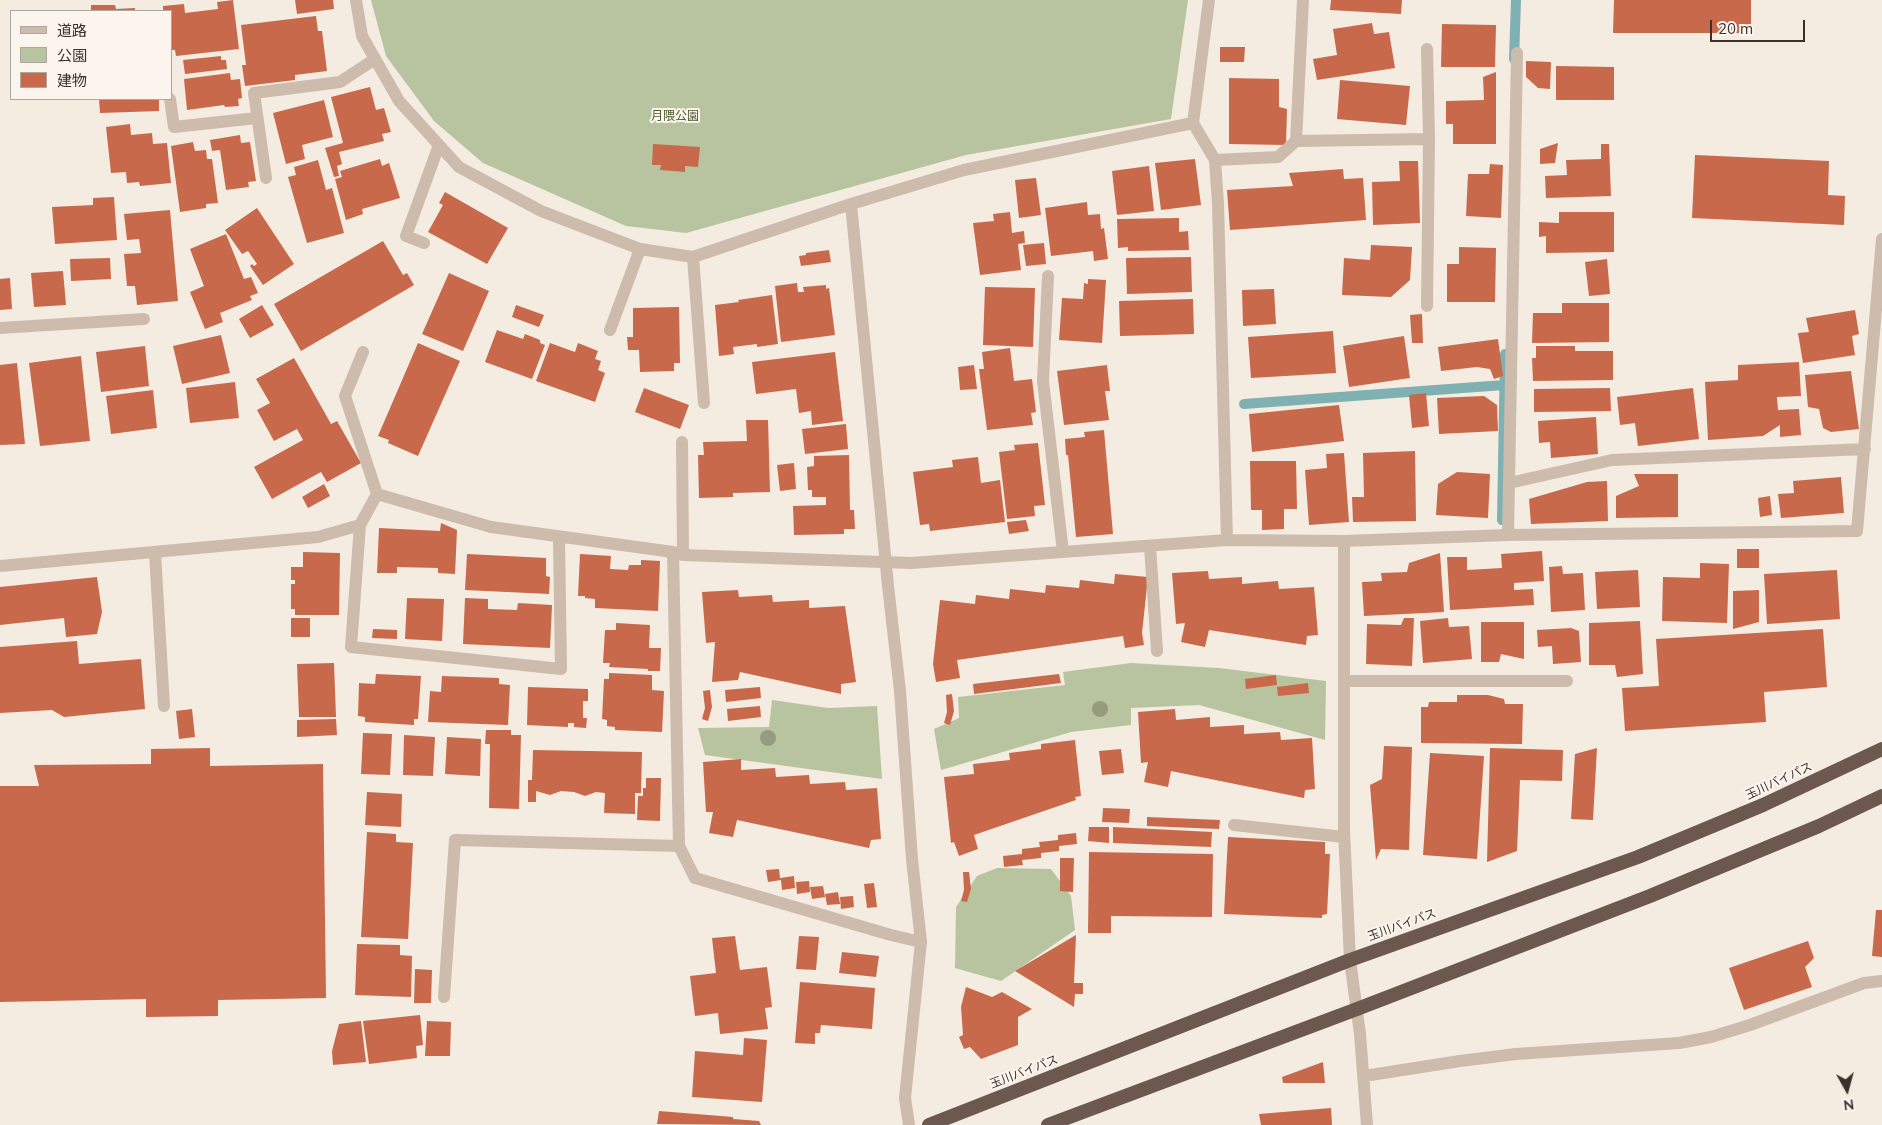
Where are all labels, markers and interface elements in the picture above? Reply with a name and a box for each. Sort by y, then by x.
legend [10,10,172,100]
scale bar [1712,10,1807,42]
text: 20 m [1718,19,1753,38]
text: 道路 [57,21,87,40]
text: 公園 [57,46,87,65]
text: 建物 [57,71,87,90]
park label: 月隈公園 [651,109,699,123]
street label: 玉川バイパス [1743,759,1815,803]
street label: 玉川バイパス [1366,906,1438,944]
street label: 玉川バイパス [988,1052,1060,1092]
north arrow [1822,1065,1872,1115]
text: N [1842,1095,1855,1114]

